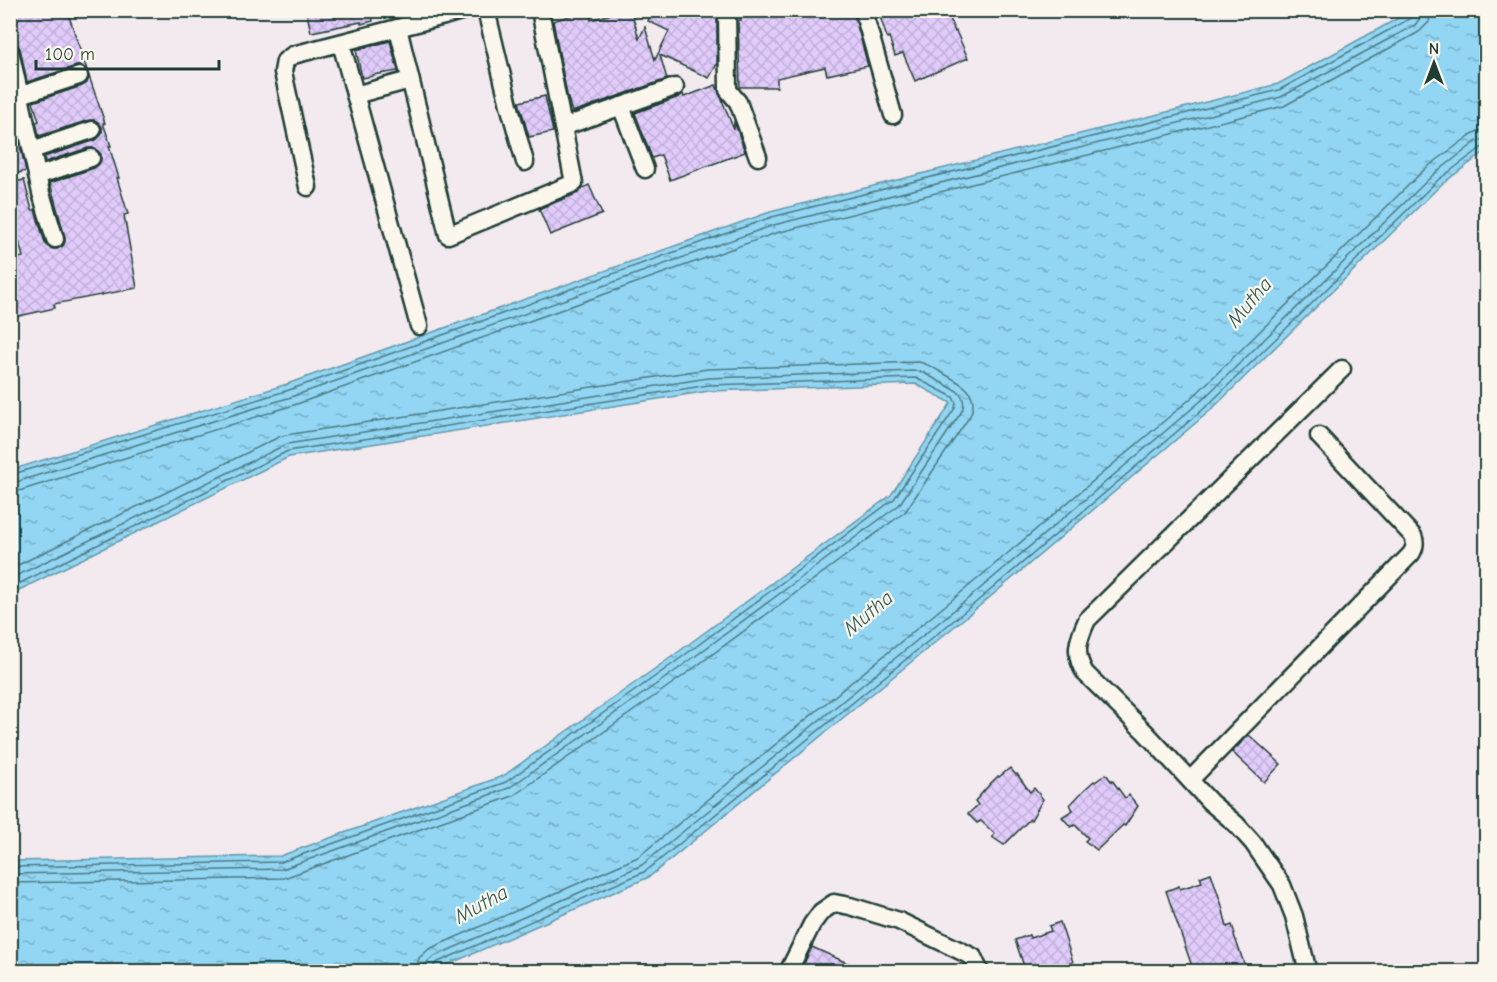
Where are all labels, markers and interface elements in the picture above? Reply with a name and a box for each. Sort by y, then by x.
scale bar [36,33,219,71]
north arrow [1404,33,1464,93]
text: N [1429,40,1439,58]
text: 100 m [45,44,95,65]
water label: Mutha [1221,272,1277,332]
water label: Mutha [838,585,898,641]
water label: Mutha [449,879,512,929]

